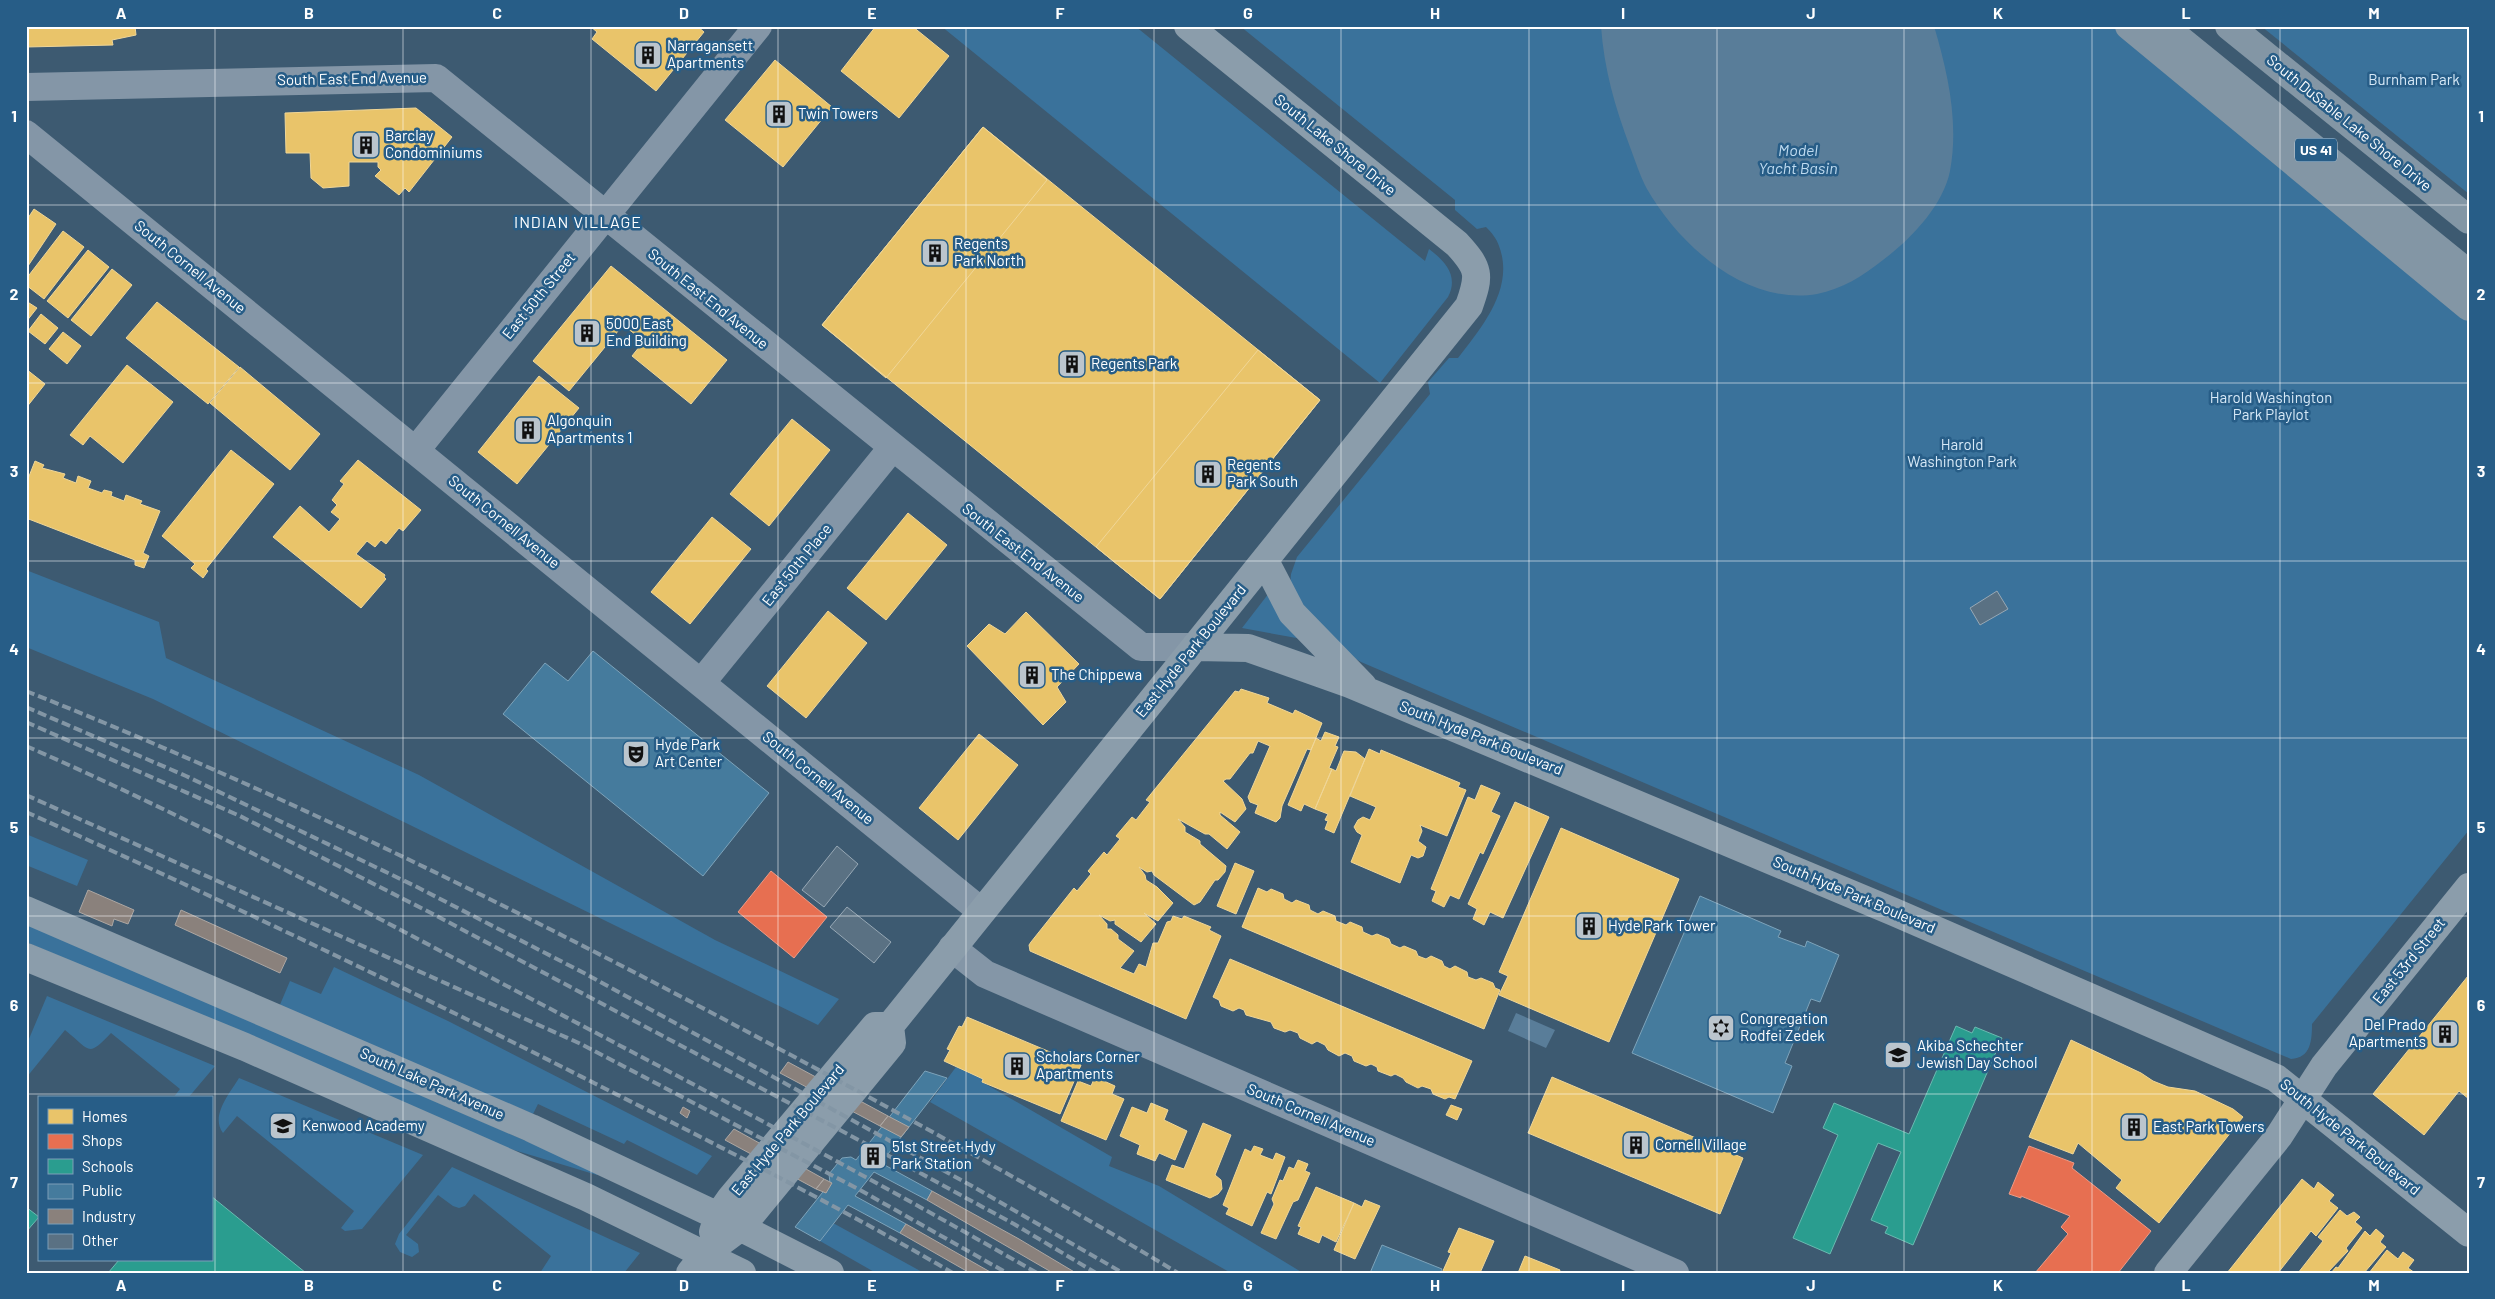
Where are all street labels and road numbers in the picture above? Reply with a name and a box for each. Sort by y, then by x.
street label: South DuSable Lake Shore Drive [2264,50,2436,194]
street label: South East End Avenue [277,68,427,88]
street label: South Lake Shore Drive [1271,90,1400,199]
road number: US 41 [2295,138,2337,162]
street label: South Cornell Avenue [131,216,250,317]
street label: South East End Avenue [645,244,773,352]
street label: East 50th Street [498,248,579,342]
street label: South Cornell Avenue [445,471,564,572]
street label: South East End Avenue [959,499,1088,605]
street label: East 50th Place [757,520,835,609]
street label: East Hyde Park Boulevard [1131,580,1249,720]
street label: South Hyde Park Boulevard [1397,696,1566,778]
street label: South Cornell Avenue [759,727,878,828]
street label: South Hyde Park Boulevard [1770,852,1938,937]
street label: East 53rd Street [2368,914,2448,1007]
street label: South Lake Park Avenue [357,1043,507,1123]
street label: East Hyde Park Boulevard [727,1060,847,1199]
street label: South Hyde Park Boulevard [2277,1074,2424,1198]
street label: South Cornell Avenue [1244,1079,1378,1149]

